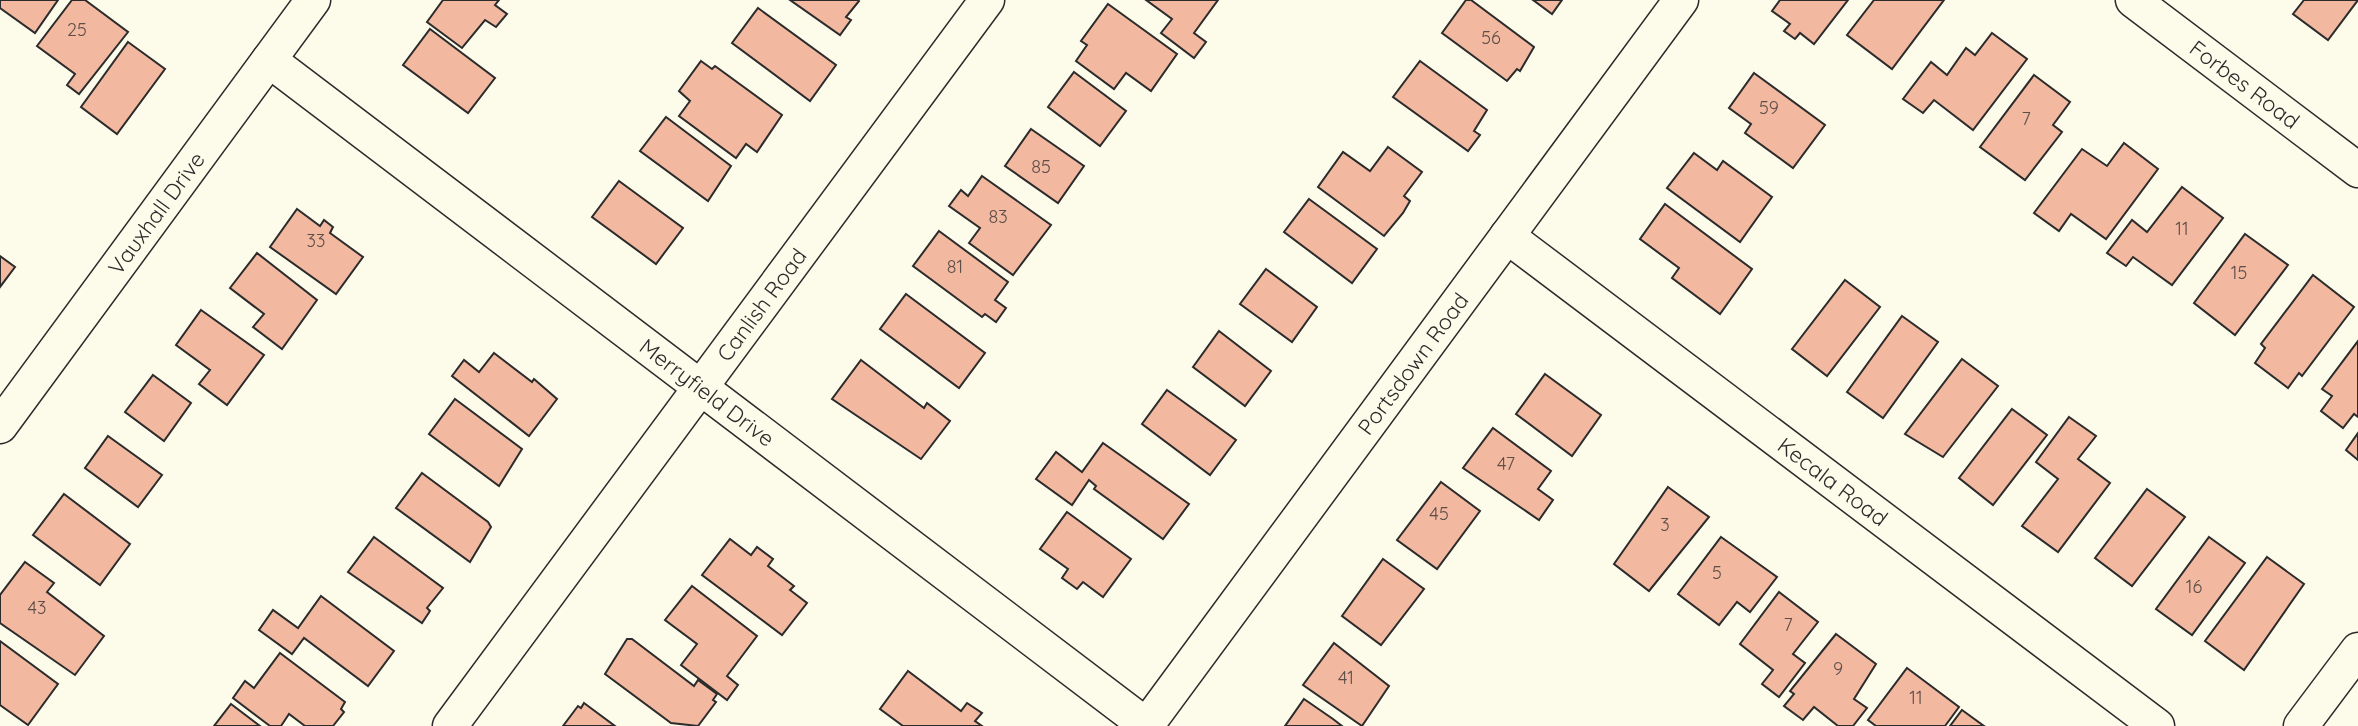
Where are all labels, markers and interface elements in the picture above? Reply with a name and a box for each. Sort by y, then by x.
house number: 25 [67,18,87,41]
house number: 56 [1481,26,1501,49]
street label: Forbes Road [2184,34,2305,135]
house number: 59 [1759,96,1779,119]
house number: 7 [2021,107,2031,130]
street label: Vauxhall Drive [102,146,211,280]
house number: 85 [1031,155,1051,178]
house number: 83 [988,205,1008,228]
house number: 11 [2175,217,2189,240]
house number: 33 [307,229,325,252]
street label: Canlish Road [711,243,813,367]
house number: 81 [947,255,963,278]
house number: 15 [2231,261,2247,284]
street label: Portsdown Road [1351,287,1474,440]
street label: Merryfield Drive [634,332,780,453]
street label: Kecala Road [1772,431,1893,532]
house number: 47 [1497,452,1515,475]
house number: 45 [1429,502,1449,525]
house number: 3 [1660,513,1670,536]
house number: 5 [1712,561,1722,584]
house number: 16 [2186,575,2202,598]
house number: 43 [28,596,46,619]
house number: 7 [1783,613,1793,636]
house number: 9 [1833,657,1843,680]
house number: 41 [1338,666,1354,689]
house number: 11 [1909,686,1923,709]

